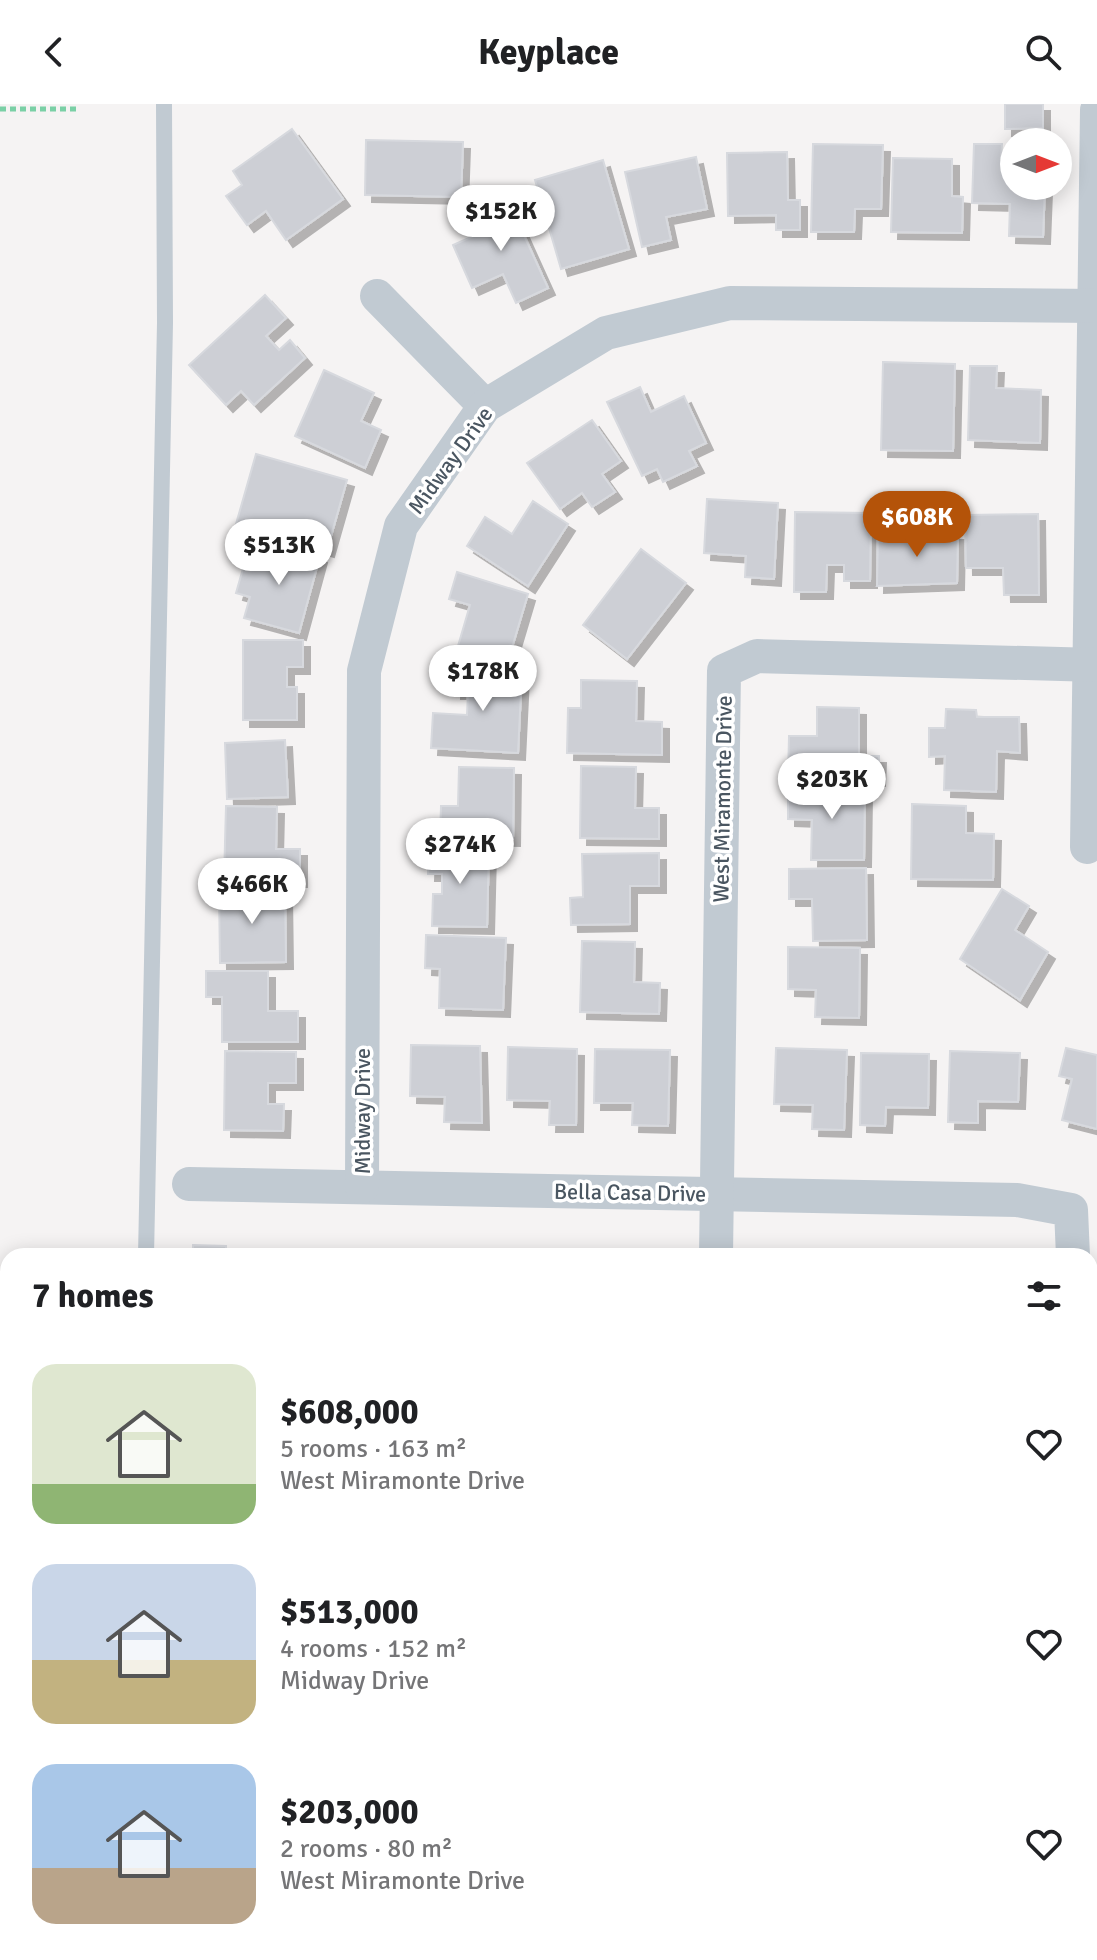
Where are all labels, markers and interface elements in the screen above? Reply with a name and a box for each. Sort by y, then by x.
icon: back [32,30,76,74]
text: Keyplace [478,30,619,75]
icon: search [1021,30,1065,74]
north arrow [1000,128,1072,200]
map controls [1000,128,1072,200]
pin: $152K [445,185,557,253]
text: $152K [465,195,537,227]
street label: Midway Drive [402,401,498,519]
pin: $608K [861,491,973,559]
text: $608K [881,501,953,533]
pin: $513K [223,519,335,587]
text: $513K [243,529,315,561]
pin: $178K [427,645,539,713]
text: $178K [447,655,519,687]
street label: West Miramonte Drive [707,695,738,903]
pin: $203K [776,753,888,821]
text: $203K [796,763,868,795]
pin: $274K [404,818,516,886]
text: $274K [424,828,496,860]
pin: $466K [196,858,308,926]
text: $466K [216,868,288,900]
street label: Midway Drive [349,1048,376,1174]
street label: Bella Casa Drive [554,1178,706,1207]
icon: filters [1022,1274,1066,1318]
text: 7 homes [32,1275,153,1317]
text: $608,000 [280,1391,419,1433]
icon: home [96,1396,192,1492]
icon: heart [1022,1422,1066,1466]
text: 5 rooms · 163 m² [280,1433,467,1465]
text: West Miramonte Drive [280,1465,525,1497]
text: $513,000 [280,1591,419,1633]
icon: home [96,1596,192,1692]
icon: heart [1022,1622,1066,1666]
text: 4 rooms · 152 m² [280,1633,467,1665]
text: Midway Drive [280,1665,429,1697]
text: $203,000 [280,1791,419,1833]
icon: home [96,1796,192,1892]
icon: heart [1022,1822,1066,1866]
text: 2 rooms · 80 m² [280,1833,453,1865]
text: West Miramonte Drive [280,1865,525,1897]

